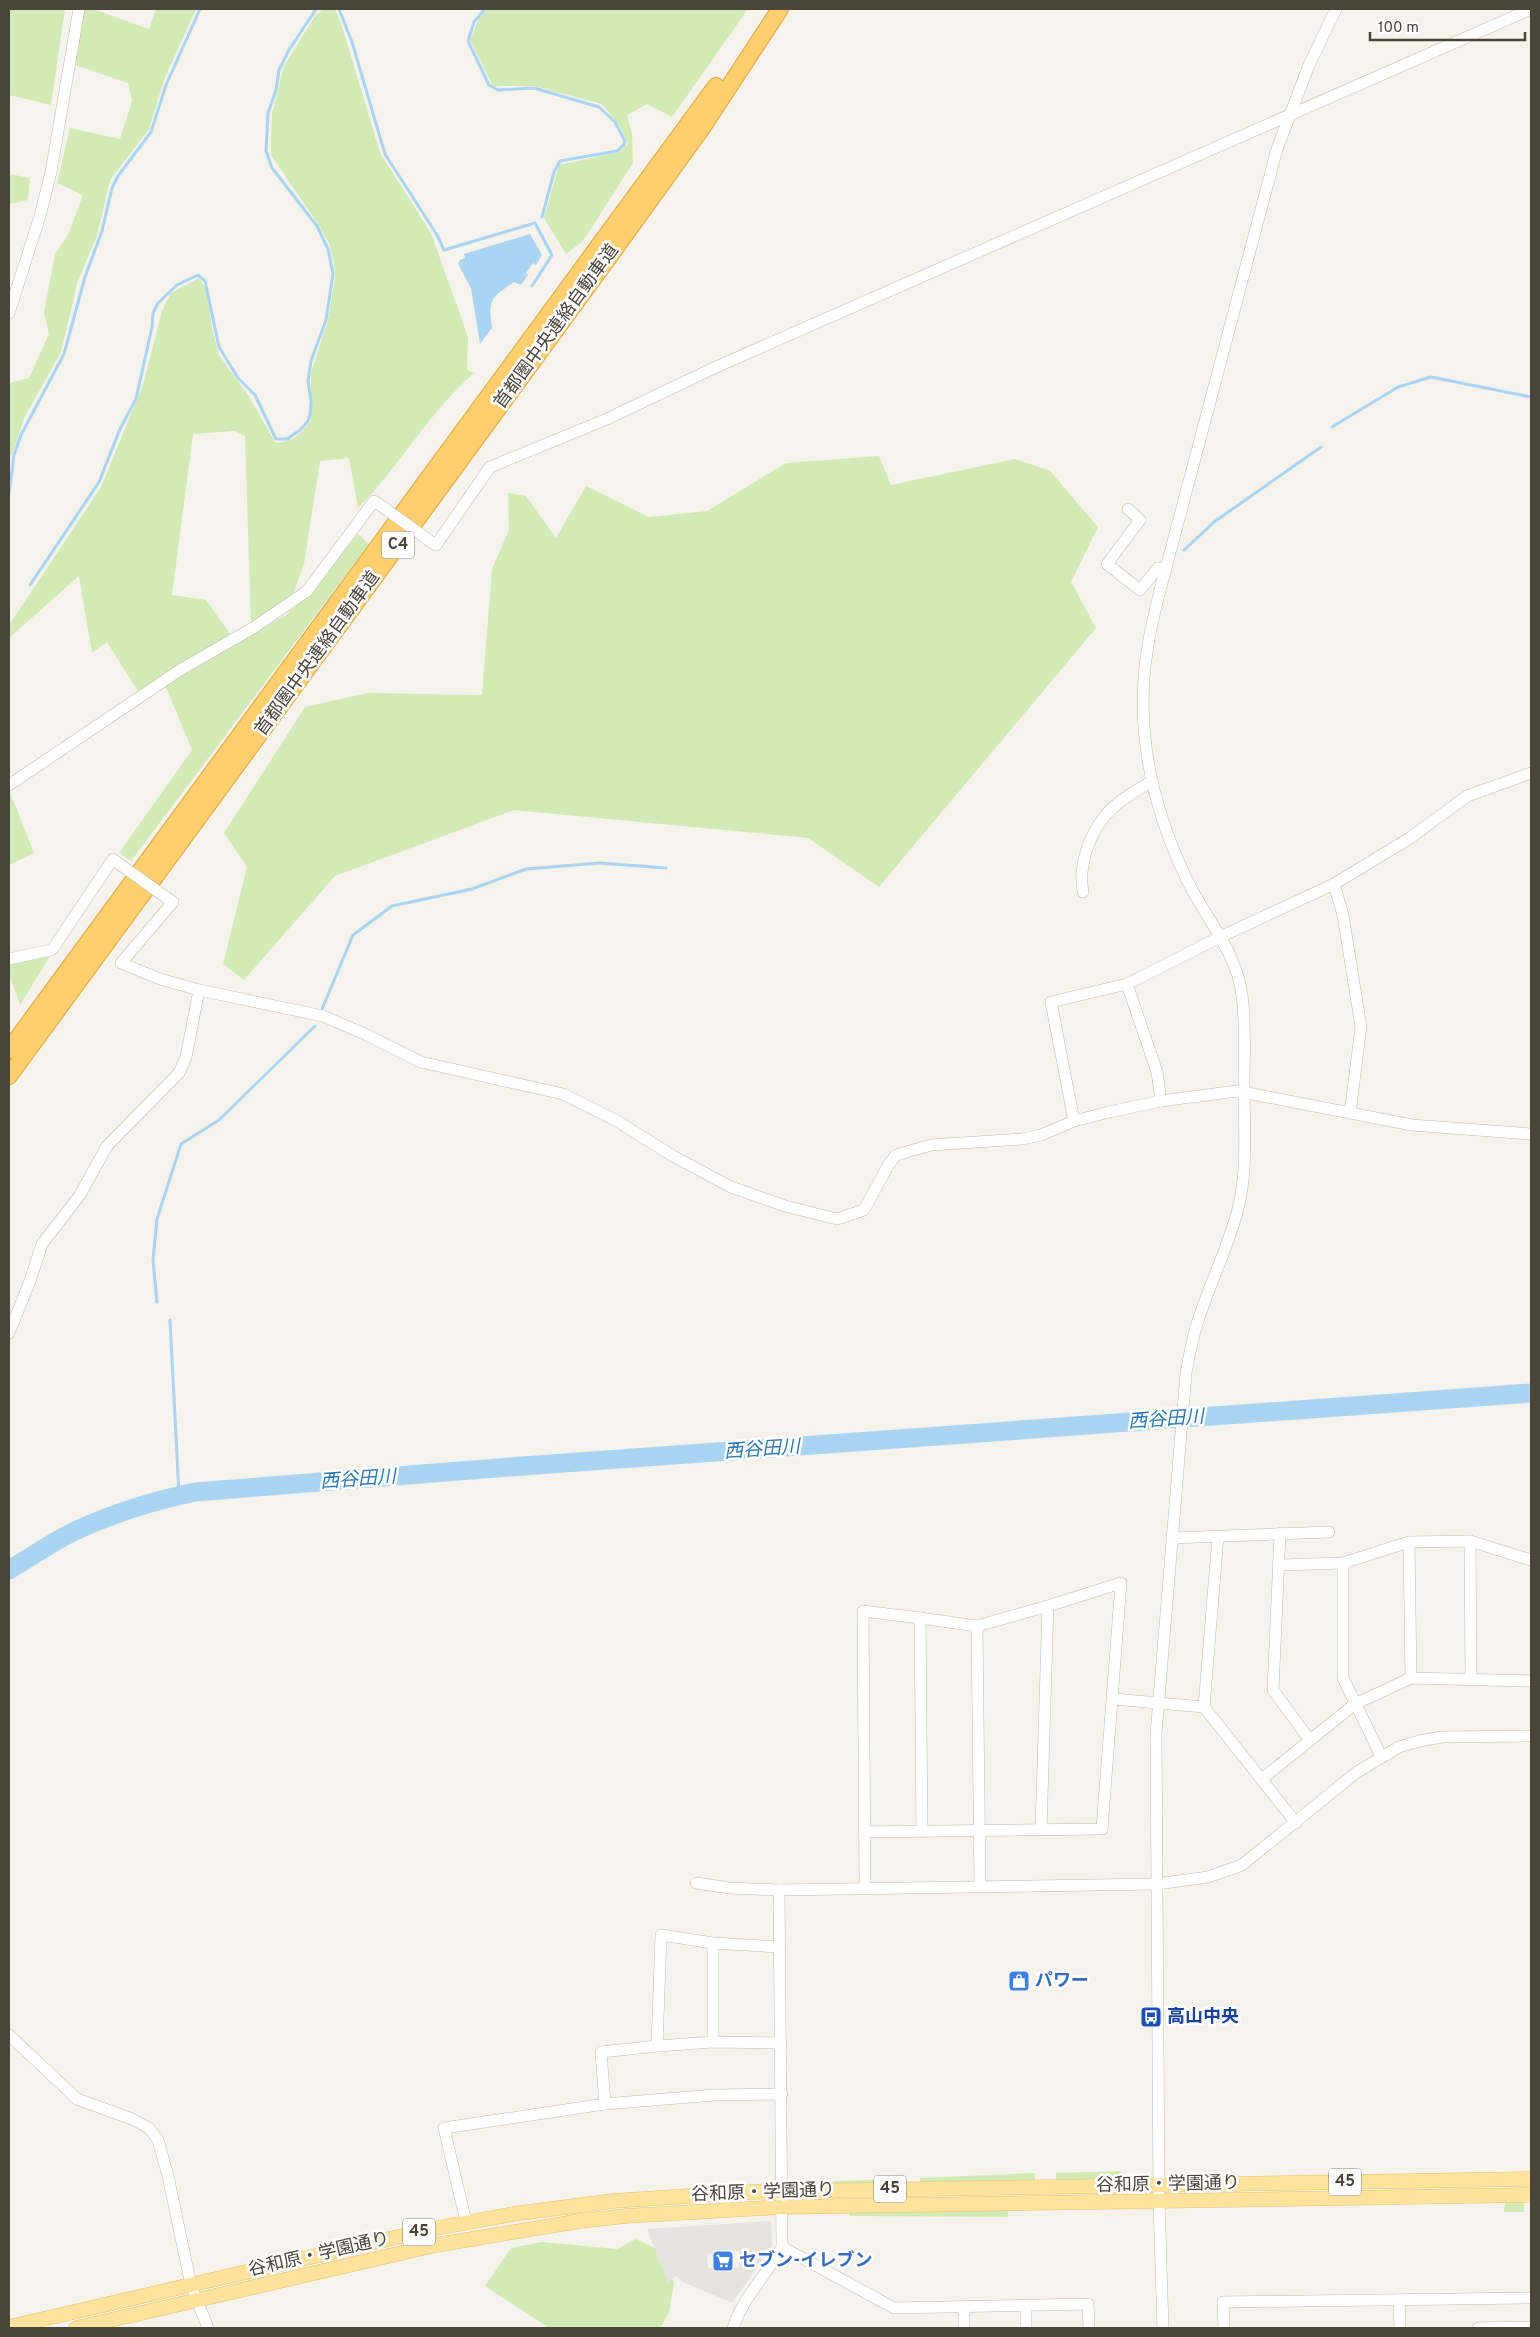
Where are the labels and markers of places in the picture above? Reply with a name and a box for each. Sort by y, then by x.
shop icon: パワー [1007,1969,1031,1993]
place label: パワー [1035,1970,1089,1993]
bus stop icon: 高山中央 [1139,2005,1163,2029]
place label: 高山中央 [1167,2006,1239,2029]
supermarket icon: セブン-イレブン [711,2249,735,2273]
place label: セブン-イレブン [739,2250,872,2273]

